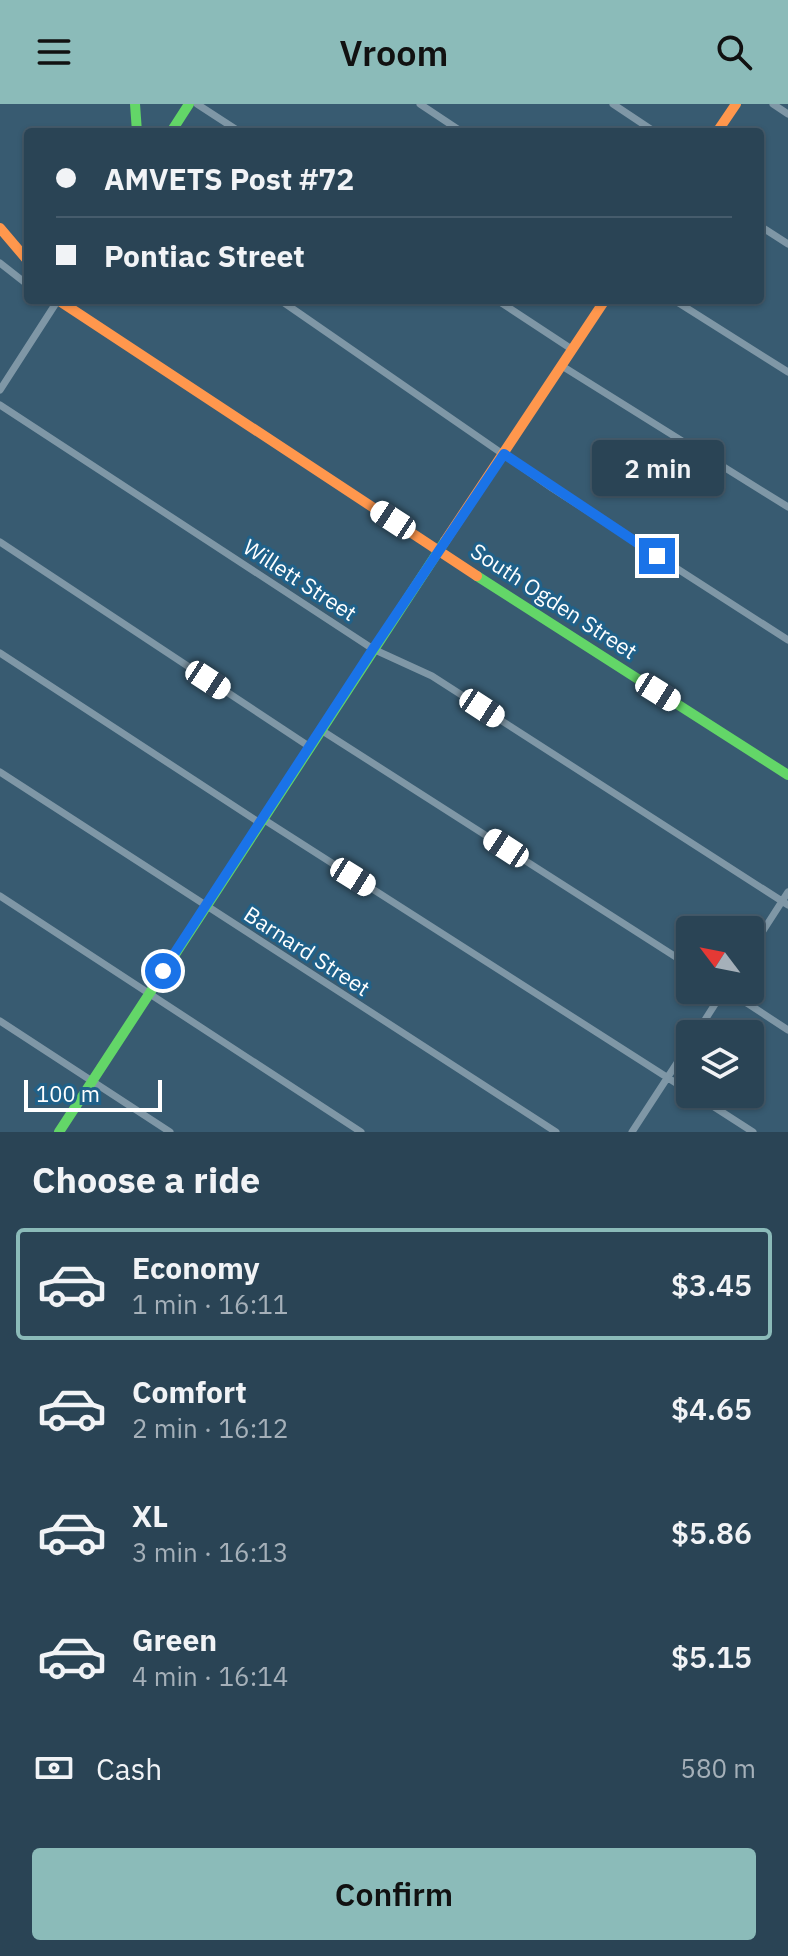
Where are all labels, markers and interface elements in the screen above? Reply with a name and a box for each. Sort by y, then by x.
text: Vroom [340,29,448,76]
icon: menu [32,30,76,74]
icon: search [712,30,756,74]
text: AMVETS Post #72 [104,159,354,198]
text: Pontiac Street [104,236,305,275]
callout: 2 min [591,440,723,496]
text: 2 min [624,451,692,485]
car [366,497,420,543]
street label: Willett Street [238,532,363,627]
street label: South Ogden Street [465,536,643,665]
route end [639,538,675,574]
car [181,657,235,703]
car [631,669,685,715]
car [455,685,509,731]
car [479,825,533,871]
car [326,854,380,900]
street label: Barnard Street [239,899,376,1002]
north arrow [676,916,764,1004]
map controls [676,916,764,1108]
route start [145,953,181,989]
button: layers [676,1020,764,1108]
scale bar [24,1076,162,1112]
text: 100 m [36,1079,100,1108]
text: Choose a ride [32,1156,260,1203]
icon: car [36,1248,108,1320]
text: Economy [132,1248,260,1287]
text: $3.45 [671,1265,752,1304]
text: 1 min · 16:11 [132,1287,288,1321]
icon: car [36,1372,108,1444]
text: Comfort [132,1372,247,1411]
text: $4.65 [671,1389,752,1428]
text: 2 min · 16:12 [132,1411,288,1445]
icon: car [36,1496,108,1568]
text: XL [132,1496,168,1535]
text: $5.86 [671,1513,752,1552]
text: 3 min · 16:13 [132,1535,288,1569]
icon: car [36,1620,108,1692]
text: Green [132,1620,217,1659]
text: $5.15 [671,1637,752,1676]
text: 4 min · 16:14 [132,1659,288,1693]
icon: cash [32,1746,76,1790]
text: Cash [96,1749,162,1788]
text: 580 m [680,1751,756,1785]
button: Confirm [32,1848,756,1940]

